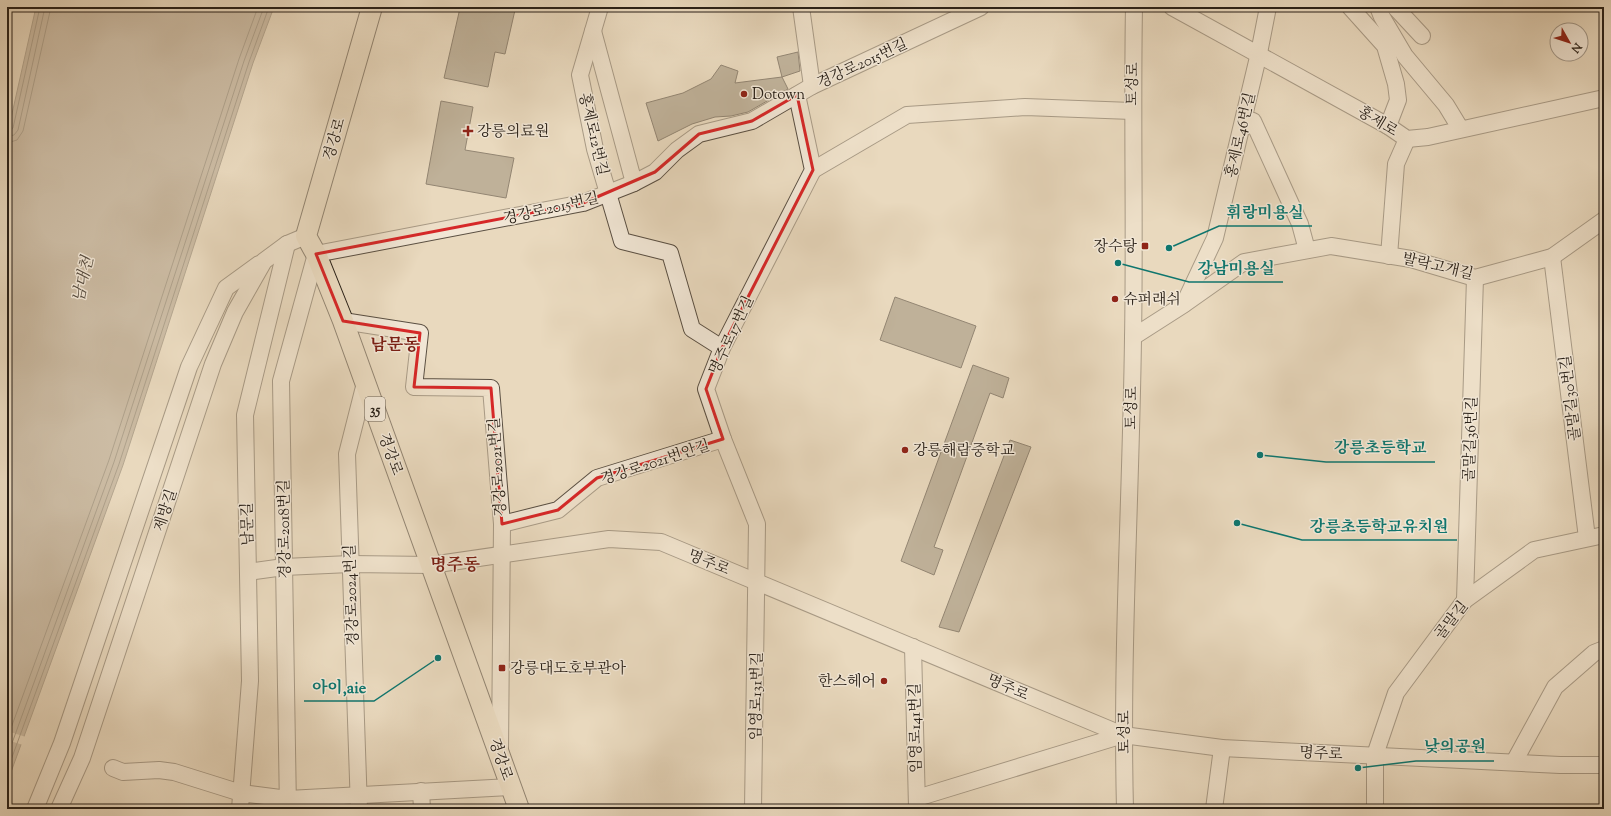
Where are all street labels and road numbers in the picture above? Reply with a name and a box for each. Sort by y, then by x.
street label: 경강로2015번길 [814,34,911,94]
street label: 토성로 [1123,62,1144,106]
street label: 홍제로46번길 [1221,90,1262,180]
street label: 홍제로12번길 [573,91,612,178]
street label: 홍제로 [1353,102,1402,143]
street label: 경강로 [319,115,352,163]
street label: 경강로2015번길 [501,188,601,231]
street label: 발락고개길 [1400,249,1475,286]
street label: 명주로17번길 [705,293,760,379]
street label: 골말길30번길 [1556,354,1587,442]
street label: 토성로 [1122,386,1143,430]
street label: 골말길36번길 [1460,396,1483,482]
road number: 35 [365,397,385,421]
street label: 경강로2021번길 [485,417,512,517]
street label: 경강로 [372,430,407,479]
street label: 경강로2021번안길 [598,436,713,491]
street label: 경강로2018번길 [274,479,297,579]
street label: 제방길 [150,487,183,534]
street label: 남문길 [238,502,259,546]
street label: 경강로2024번길 [340,544,365,646]
street label: 명주로 [684,546,733,581]
street label: 골말길 [1431,597,1474,645]
street label: 임영로131번길 [746,651,769,741]
street label: 명주로 [983,670,1032,707]
street label: 임영로141번길 [905,683,928,773]
street label: 토성로 [1115,710,1136,754]
street label: 경강로 [483,736,517,784]
street label: 명주로 [1299,743,1344,766]

